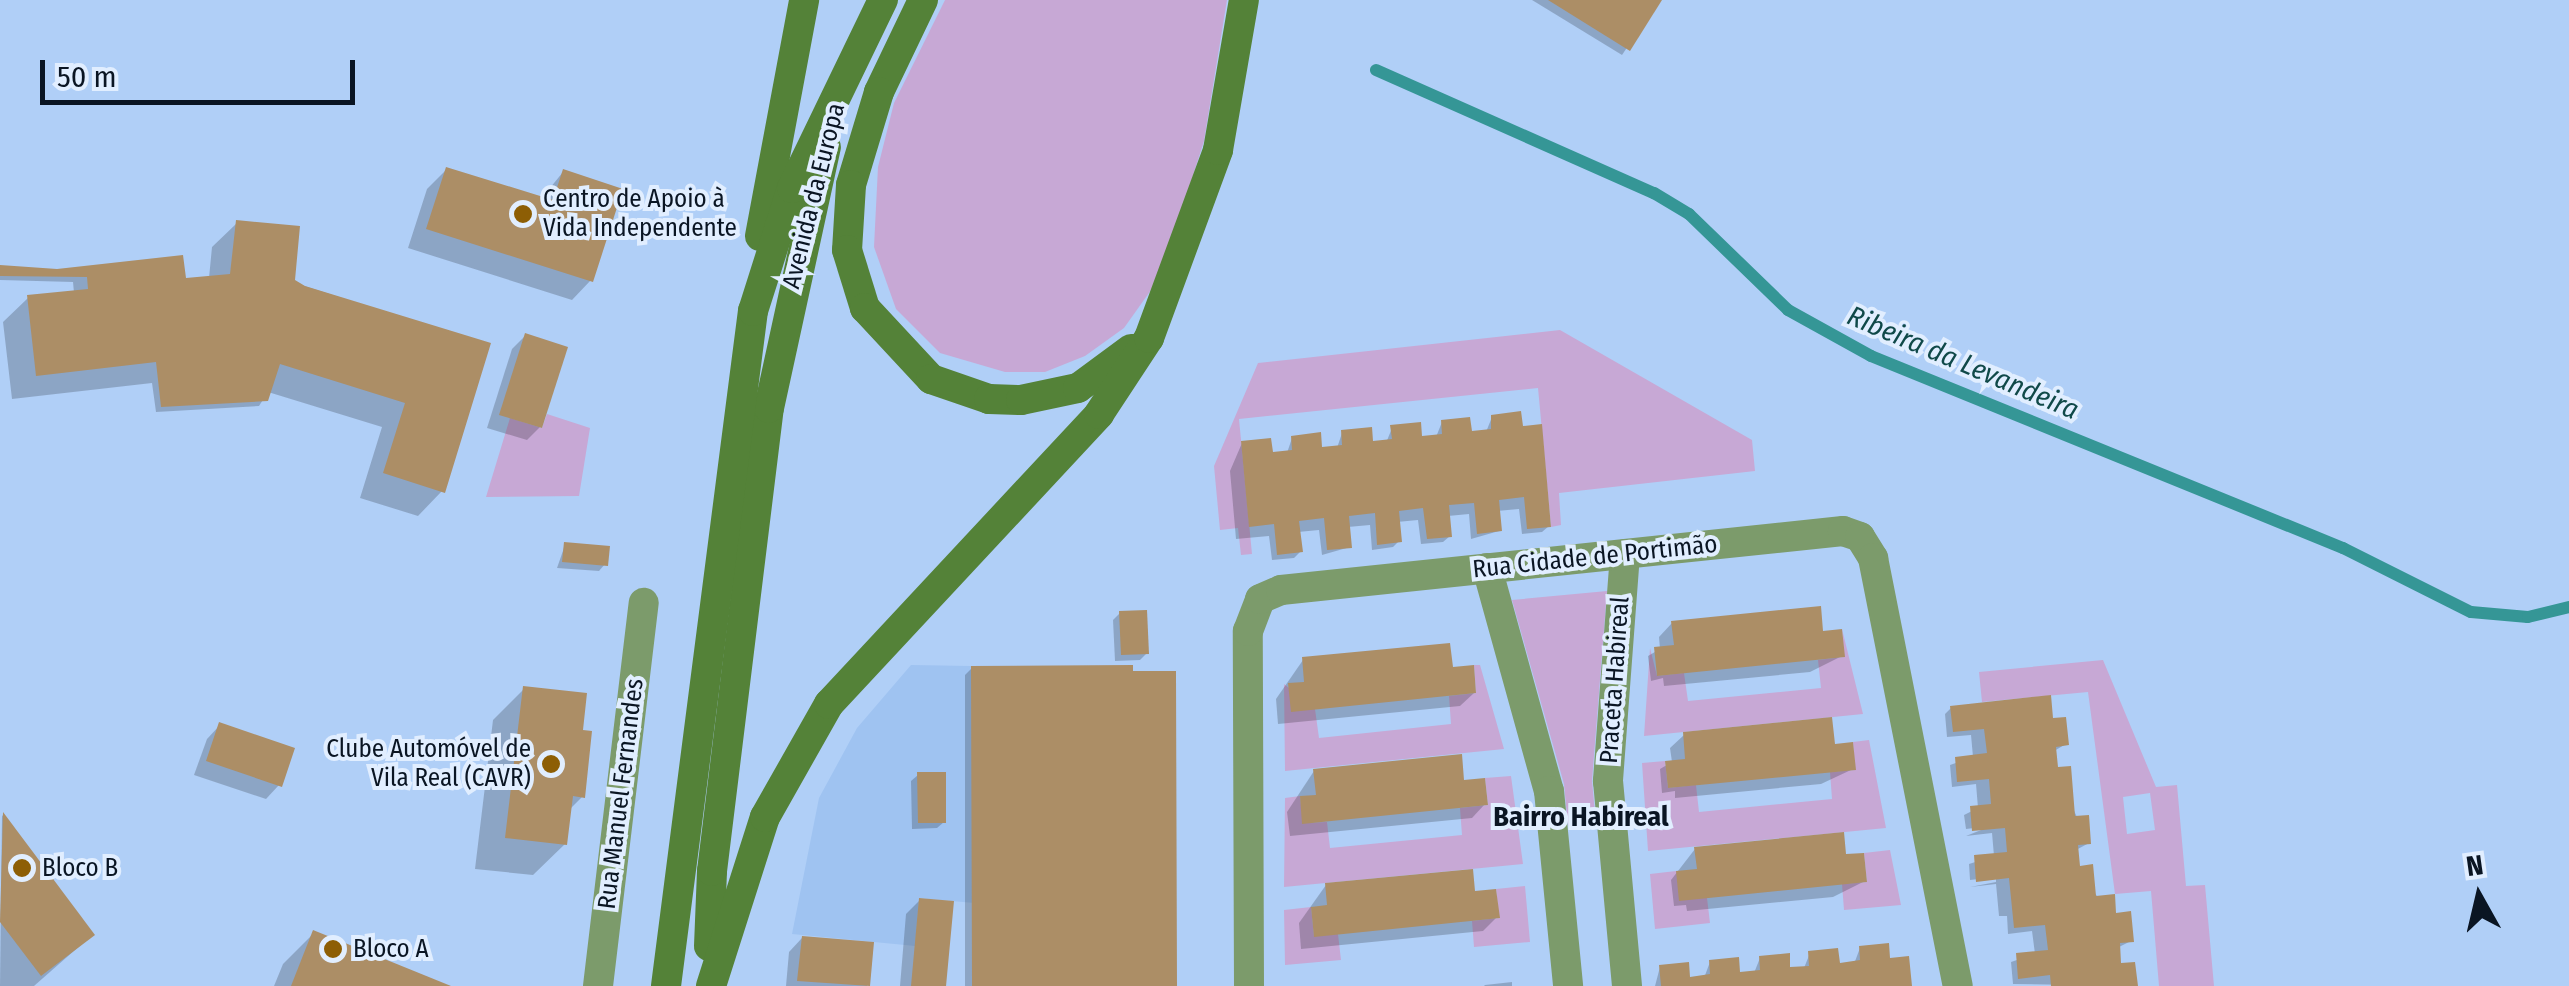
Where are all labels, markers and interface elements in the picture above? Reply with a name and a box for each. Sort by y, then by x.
scale bar [45,40,360,102]
text: 50 m [57,59,117,95]
street label: Avenida da Europa [776,100,852,292]
place label: Centro de Apoio à Vida Independente [543,185,737,244]
marker: Centro de Apoio à Vida Independente [512,203,534,225]
water label: Ribeira da Levandeira [1842,299,2084,427]
street label: Rua Cidade de Portimão [1471,529,1719,585]
street label: Praceta Habireal [1594,596,1636,764]
street label: Rua Manuel Fernandes [592,677,650,911]
place label: Clube Automóvel de Vila Real (CAVR) [326,735,531,794]
marker: Clube Automóvel de Vila Real (CAVR) [540,753,562,775]
district label: Bairro Habireal [1493,800,1669,834]
north arrow [2429,846,2529,946]
text: N [2464,848,2485,883]
place label: Bloco B [42,853,118,883]
marker: Bloco B [11,857,33,879]
place label: Bloco A [353,934,429,964]
marker: Bloco A [322,938,344,960]

